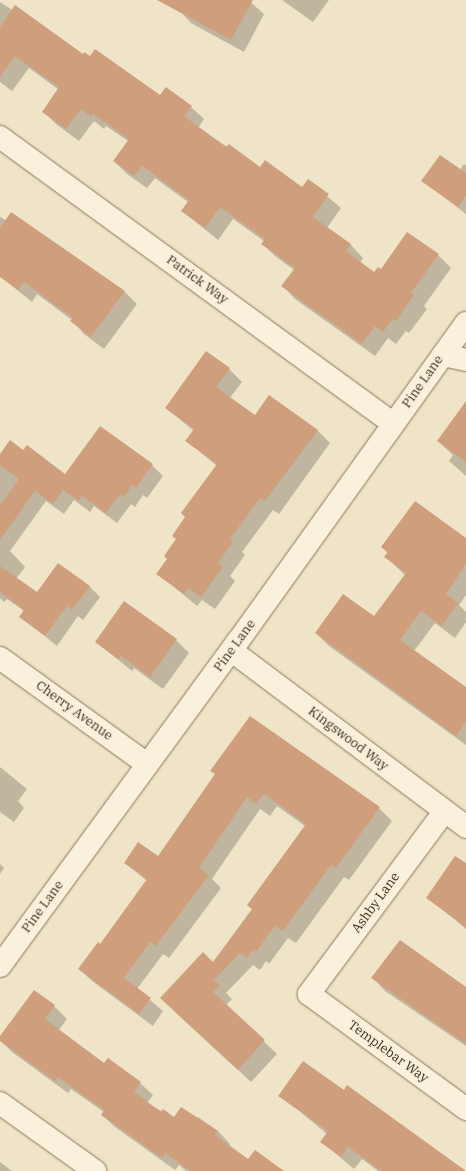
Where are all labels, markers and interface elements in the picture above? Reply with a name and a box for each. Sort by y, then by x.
street label: Patrick Way [163,252,231,308]
street label: Pine Lane [399,353,447,411]
street label: Pine Lane [211,617,259,675]
street label: Cherry Avenue [33,678,115,744]
street label: Kingswood Way [305,704,391,774]
street label: Ashby Lane [349,870,403,936]
street label: Pine Lane [19,878,67,936]
street label: Templebar Way [345,1018,431,1086]

